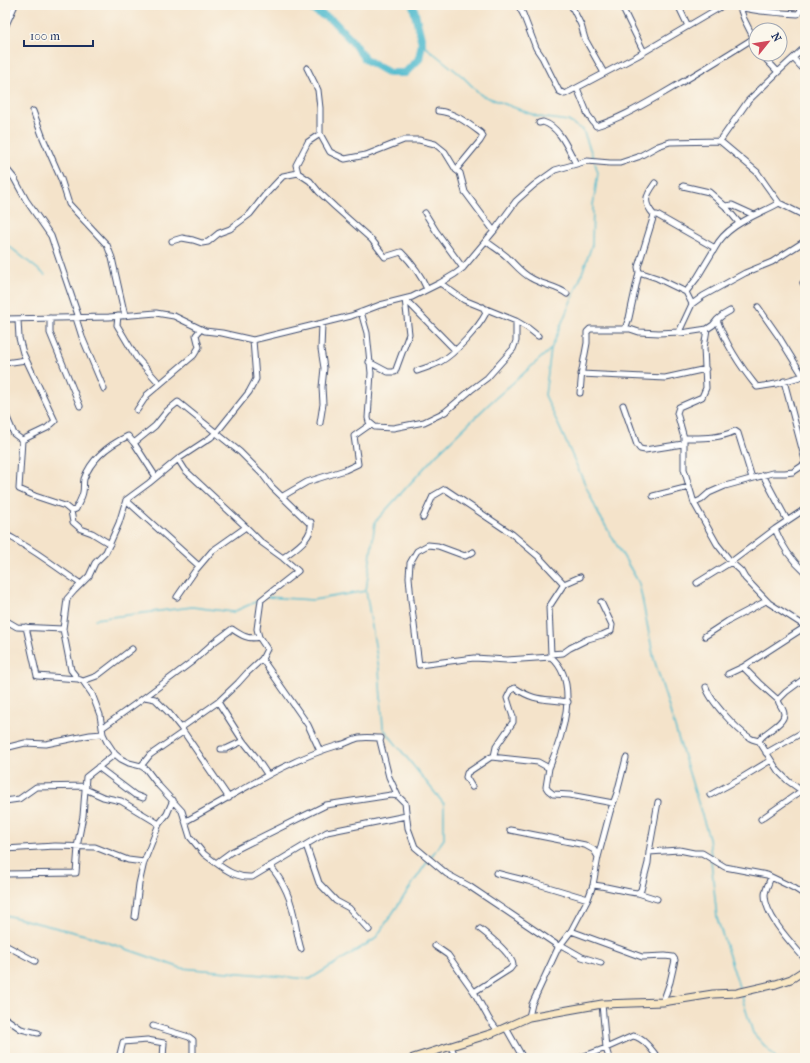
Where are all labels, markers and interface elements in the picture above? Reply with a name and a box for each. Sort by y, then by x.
scale bar [24,22,93,48]
north arrow [748,22,788,62]
text: 100 m [30,29,60,43]
text: N [769,30,784,45]

